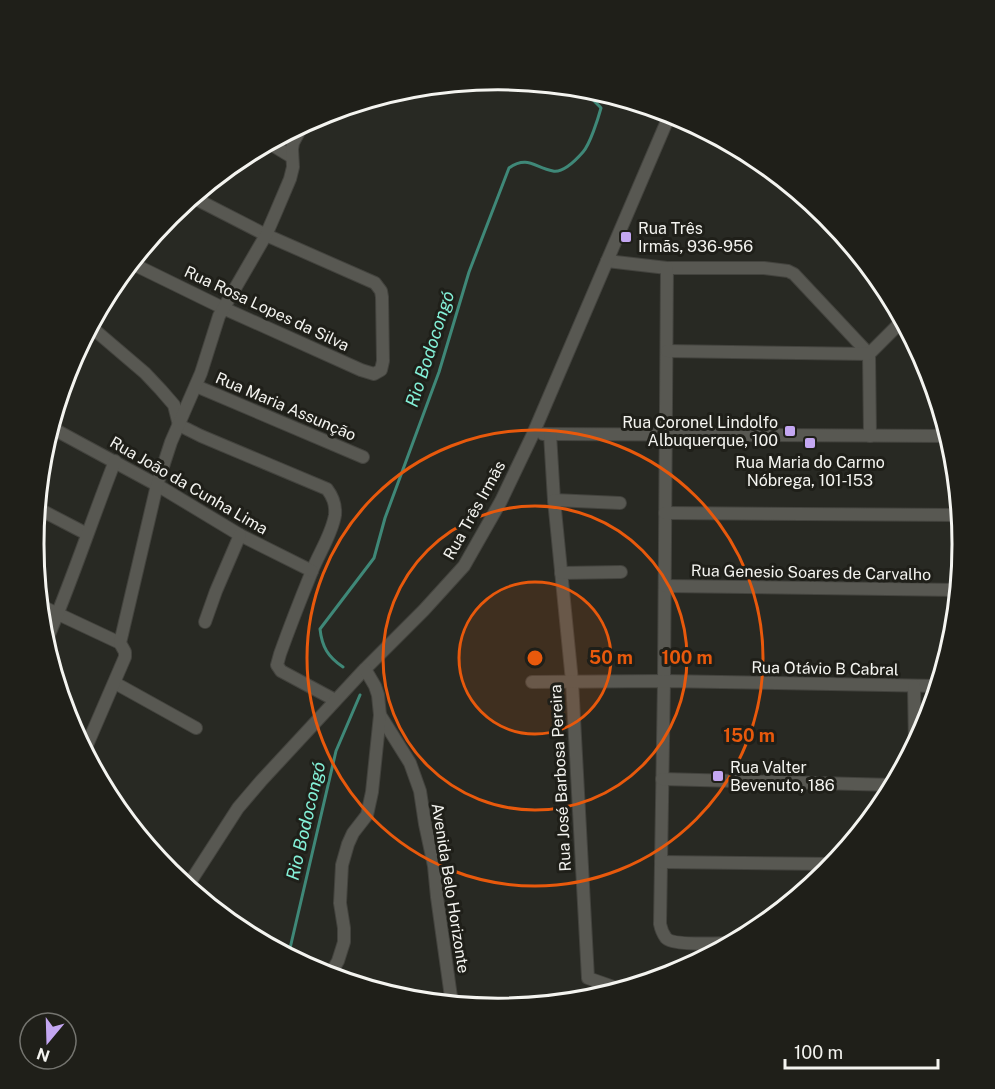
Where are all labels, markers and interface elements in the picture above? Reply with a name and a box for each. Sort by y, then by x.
place label: Rua Três Irmãs, 936-956 [638,219,753,256]
marker: Rua Três Irmãs, 936-956 [619,230,633,244]
street label: Rua Rosa Lopes da Silva [181,262,352,355]
water label: Rio Bodocongó [401,288,458,410]
street label: Rua Maria Assunção [213,368,359,445]
place label: Rua Coronel Lindolfo Albuquerque, 100 [622,413,778,450]
marker: Rua Coronel Lindolfo Albuquerque, 100 [783,424,797,438]
street label: Rua João da Cunha Lima [106,432,271,538]
marker: Rua Maria do Carmo Nóbrega, 101-153 [803,436,817,450]
place label: Rua Maria do Carmo Nóbrega, 101-153 [735,453,885,490]
street label: Rua Três Irmãs [439,457,509,563]
street label: Rua Genesio Soares de Carvalho [691,561,931,584]
text: 50 m [589,647,633,668]
text: 100 m [661,647,713,668]
centre of rings [525,648,545,668]
street label: Rua Otávio B Cabral [751,658,899,679]
street label: Rua José Barbosa Pereira [546,684,575,872]
text: 150 m [723,725,775,746]
place label: Rua Valter Bevenuto, 186 [730,758,835,795]
water label: Rio Bodocongó [282,759,329,882]
marker: Rua Valter Bevenuto, 186 [711,769,725,783]
street label: Avenida Belo Horizonte [428,802,473,975]
north arrow [18,1011,78,1071]
scale bar [785,1032,938,1070]
text: 100 m [794,1042,843,1063]
text: N [34,1044,52,1066]

